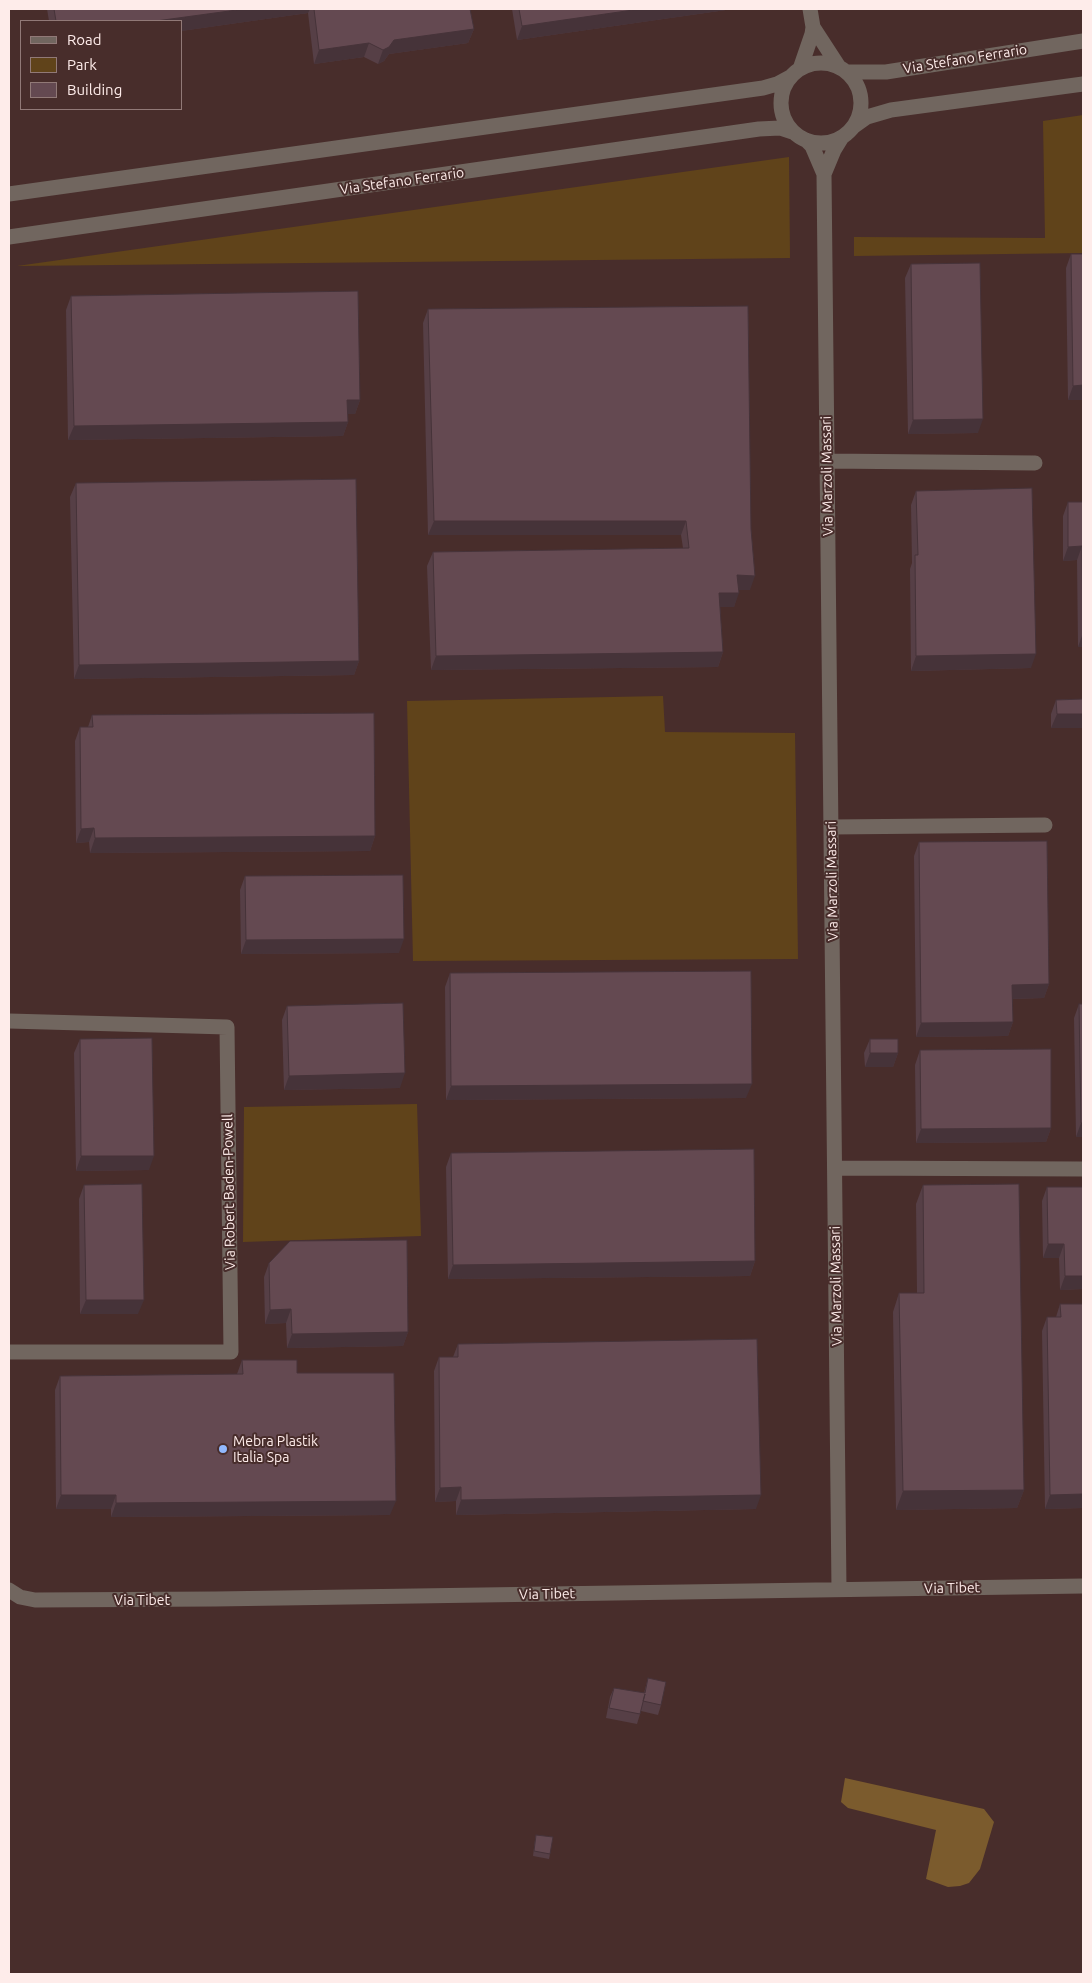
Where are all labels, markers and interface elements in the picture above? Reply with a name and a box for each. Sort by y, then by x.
legend [20,20,182,110]
text: Road [67,31,102,48]
street label: Via Stefano Ferrario [902,41,1028,77]
text: Park [67,56,97,73]
text: Building [67,81,122,98]
street label: Via Stefano Ferrario [339,164,465,198]
street label: Via Marzoli Massari [818,416,836,536]
street label: Via Marzoli Massari [823,821,841,941]
street label: Via Robert Baden-Powell [219,1114,239,1270]
street label: Via Marzoli Massari [827,1226,845,1346]
place label: Mebra Plastik Italia Spa [233,1433,318,1465]
marker: Mebra Plastik Italia Spa [217,1443,229,1455]
street label: Via Tibet [924,1579,980,1597]
street label: Via Tibet [519,1585,575,1603]
street label: Via Tibet [114,1592,170,1608]

